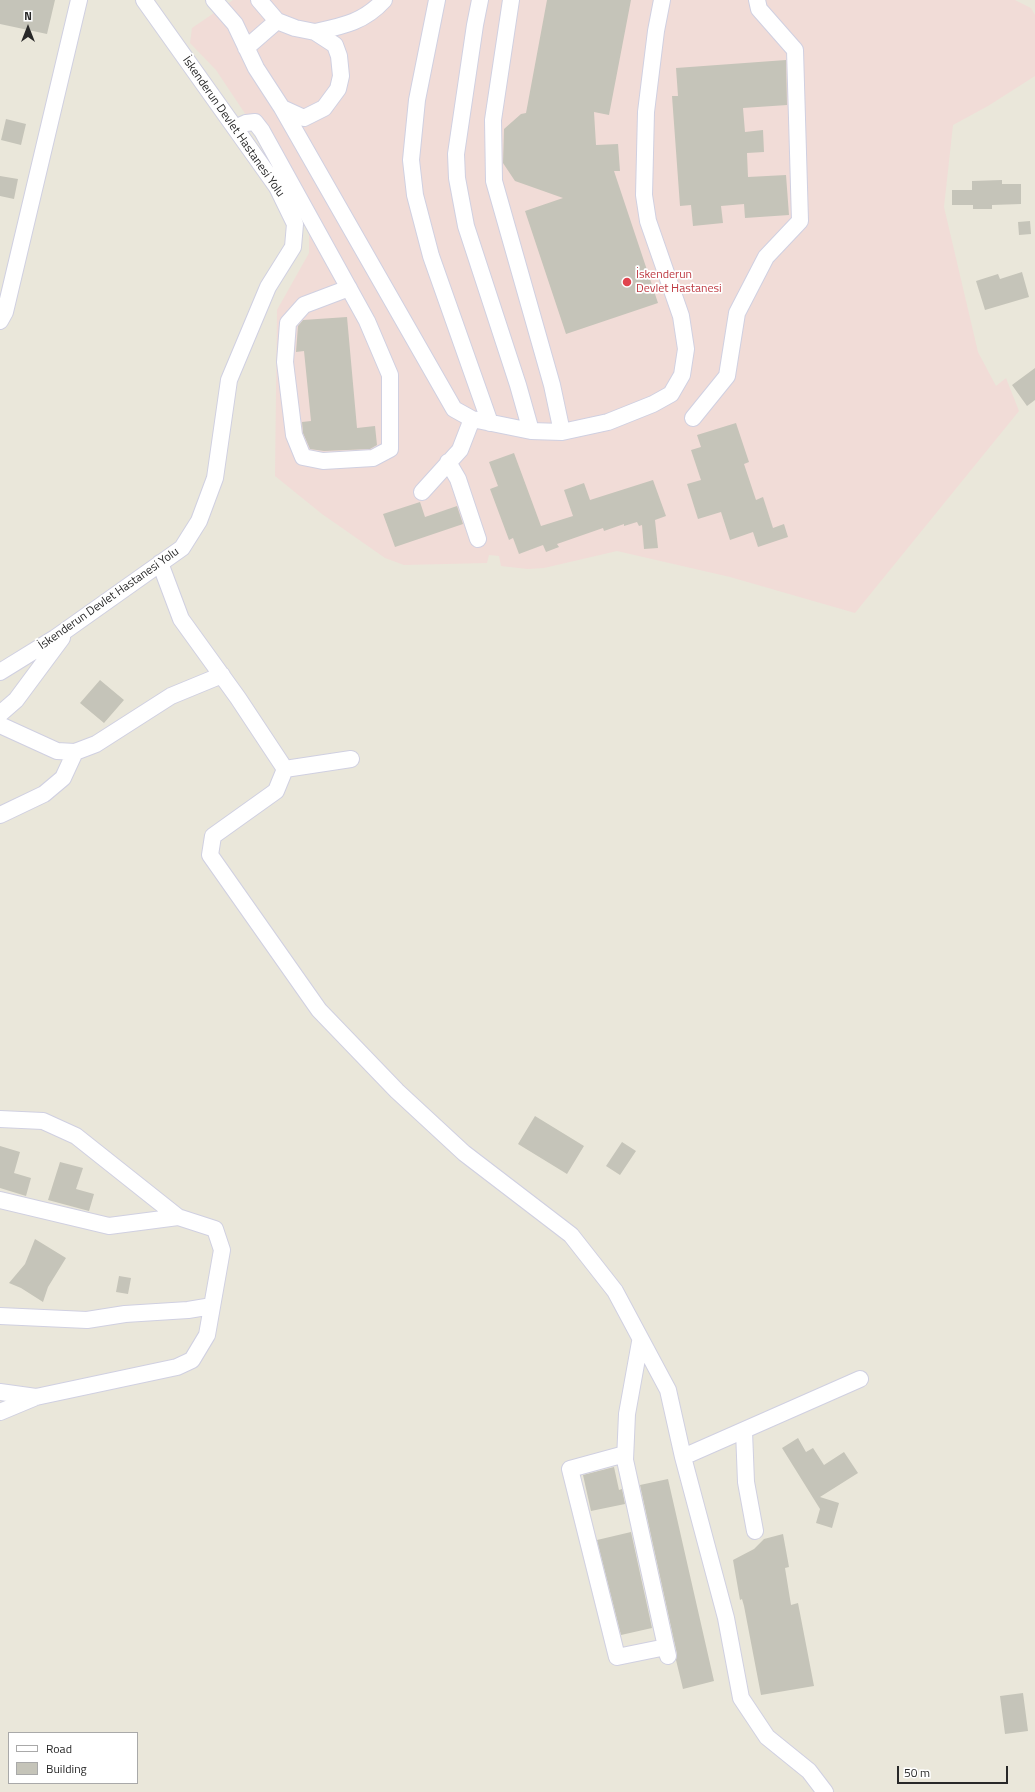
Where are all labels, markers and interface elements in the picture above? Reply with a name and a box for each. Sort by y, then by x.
north arrow [8,8,48,48]
text: N [24,8,32,24]
street label: İskenderun Devlet Hastanesi Yolu [179,54,287,200]
place label: İskenderun Devlet Hastanesi [636,268,722,296]
marker: İskenderun Devlet Hastanesi [621,276,633,288]
street label: İskenderun Devlet Hastanesi Yolu [36,545,182,653]
legend [8,1732,138,1784]
text: Road [46,1739,72,1758]
scale bar [899,1758,1010,1784]
text: Building [46,1759,87,1778]
text: 50 m [904,1763,930,1782]

